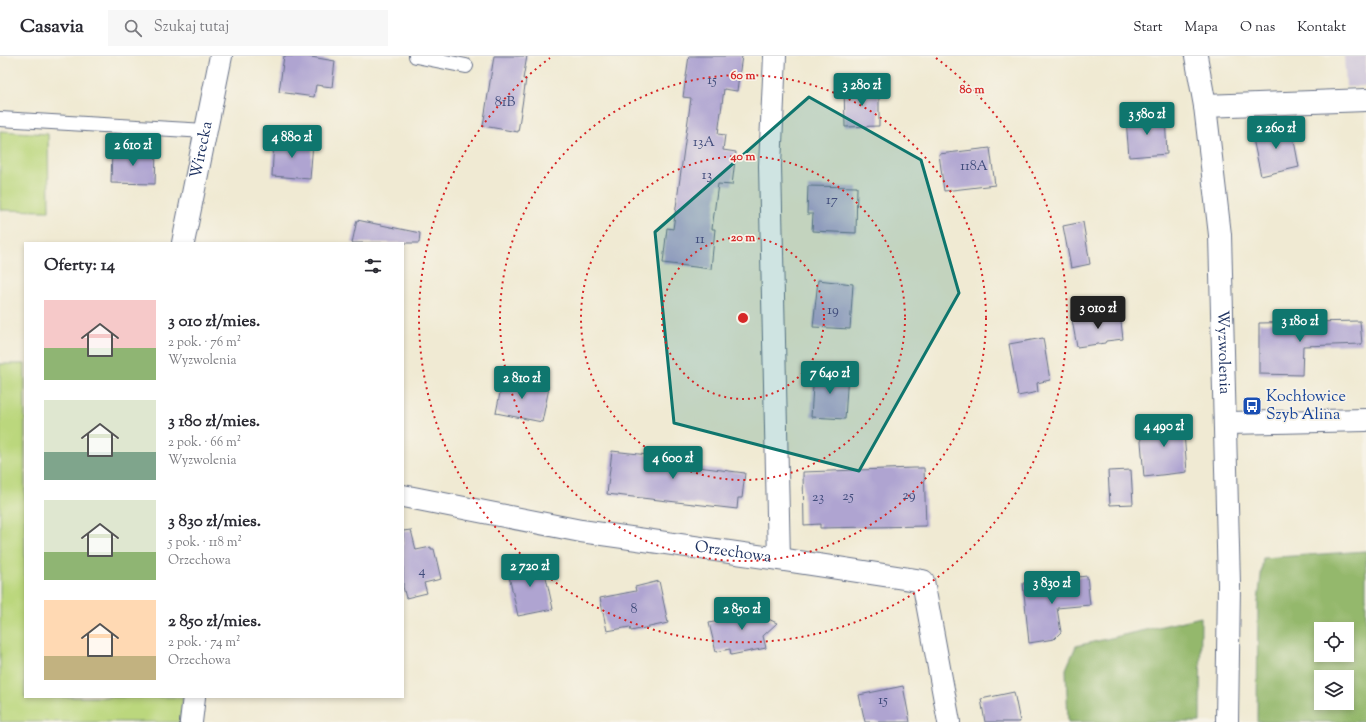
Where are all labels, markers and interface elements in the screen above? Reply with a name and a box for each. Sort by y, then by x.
search box [108,10,388,46]
text: Casavia [20,14,84,41]
icon: search [122,17,144,39]
text: Szukaj tutaj [154,17,229,38]
text: Start [1133,18,1163,38]
text: Mapa [1185,18,1218,38]
text: O nas [1240,18,1275,38]
text: Kontakt [1297,18,1346,38]
text: 60 m [731,67,755,85]
house number: 15 [707,71,717,91]
pin: 3 280 zł [821,73,903,107]
text: 3 280 zł [843,77,881,95]
text: 80 m [960,81,984,99]
house number: 81B [495,93,515,113]
pin: 3 580 zł [1106,102,1188,136]
text: 3 580 zł [1128,106,1166,124]
pin: 2 260 zł [1235,116,1317,150]
street label: Wirecka [185,119,219,181]
text: 2 260 zł [1256,120,1296,138]
pin: 4 880 zł [251,125,333,159]
text: 4 880 zł [272,129,312,147]
pin: 2 610 zł [92,133,174,167]
house number: 13A [693,133,716,153]
text: 2 610 zł [114,137,152,155]
text: 40 m [730,148,755,166]
house number: 118A [960,157,989,177]
house number: 13 [702,166,713,186]
house number: 17 [826,191,838,211]
text: 20 m [731,229,755,247]
house number: 11 [695,230,705,250]
text: Oferty: 14 [44,254,115,278]
icon: filters [362,255,384,277]
pin: 3 010 zł [1057,296,1139,330]
text: 3 010 zł [1079,300,1117,318]
house number: 19 [827,301,839,321]
pin: 3 180 zł [1259,309,1341,343]
text: 3 010 zł/mies. [168,310,260,334]
street label: Wyzwolenia [1210,310,1236,395]
centre of rings [736,311,750,325]
text: 3 180 zł [1281,313,1319,331]
icon: home [76,316,124,364]
text: 2 pok. · 76 m² [168,334,241,352]
text: Wyzwolenia [168,352,236,370]
pin: 7 640 zł [789,361,871,395]
text: 7 640 zł [810,365,850,383]
pin: 2 810 zł [481,366,563,400]
text: 2 810 zł [503,370,541,388]
place label: Kochłowice Szyb Alina [1266,386,1346,427]
bus stop icon: Kochłowice Szyb Alina [1241,395,1263,417]
text: 3 180 zł/mies. [168,410,260,434]
pin: 4 490 zł [1123,414,1205,448]
icon: home [76,416,124,464]
text: 4 490 zł [1144,418,1184,436]
text: 2 pok. · 66 m² [168,434,241,452]
pin: 4 600 zł [632,446,714,480]
text: 4 600 zł [653,450,693,468]
text: Wyzwolenia [168,452,236,470]
house number: 29 [902,486,916,506]
house number: 25 [842,487,854,507]
house number: 23 [812,488,824,508]
text: 3 830 zł/mies. [168,510,261,534]
icon: home [76,516,124,564]
text: 5 pok. · 118 m² [168,534,242,552]
street label: Orzechowa [693,536,774,569]
text: Orzechowa [168,552,231,570]
pin: 2 720 zł [489,554,571,588]
text: 2 720 zł [510,558,550,576]
house number: 4 [418,562,426,582]
pin: 3 830 zł [1011,571,1093,605]
text: 3 830 zł [1033,575,1071,593]
pin: 2 850 zł [701,597,783,631]
house number: 8 [631,600,638,620]
text: 2 850 zł [723,601,761,619]
text: 2 850 zł/mies. [168,610,261,634]
icon: home [76,616,124,664]
map controls [1314,622,1354,710]
button: locate [1314,622,1354,662]
text: 2 pok. · 74 m² [168,634,240,652]
text: Orzechowa [168,652,231,670]
button: layers [1314,670,1354,710]
house number: 15 [878,691,888,711]

